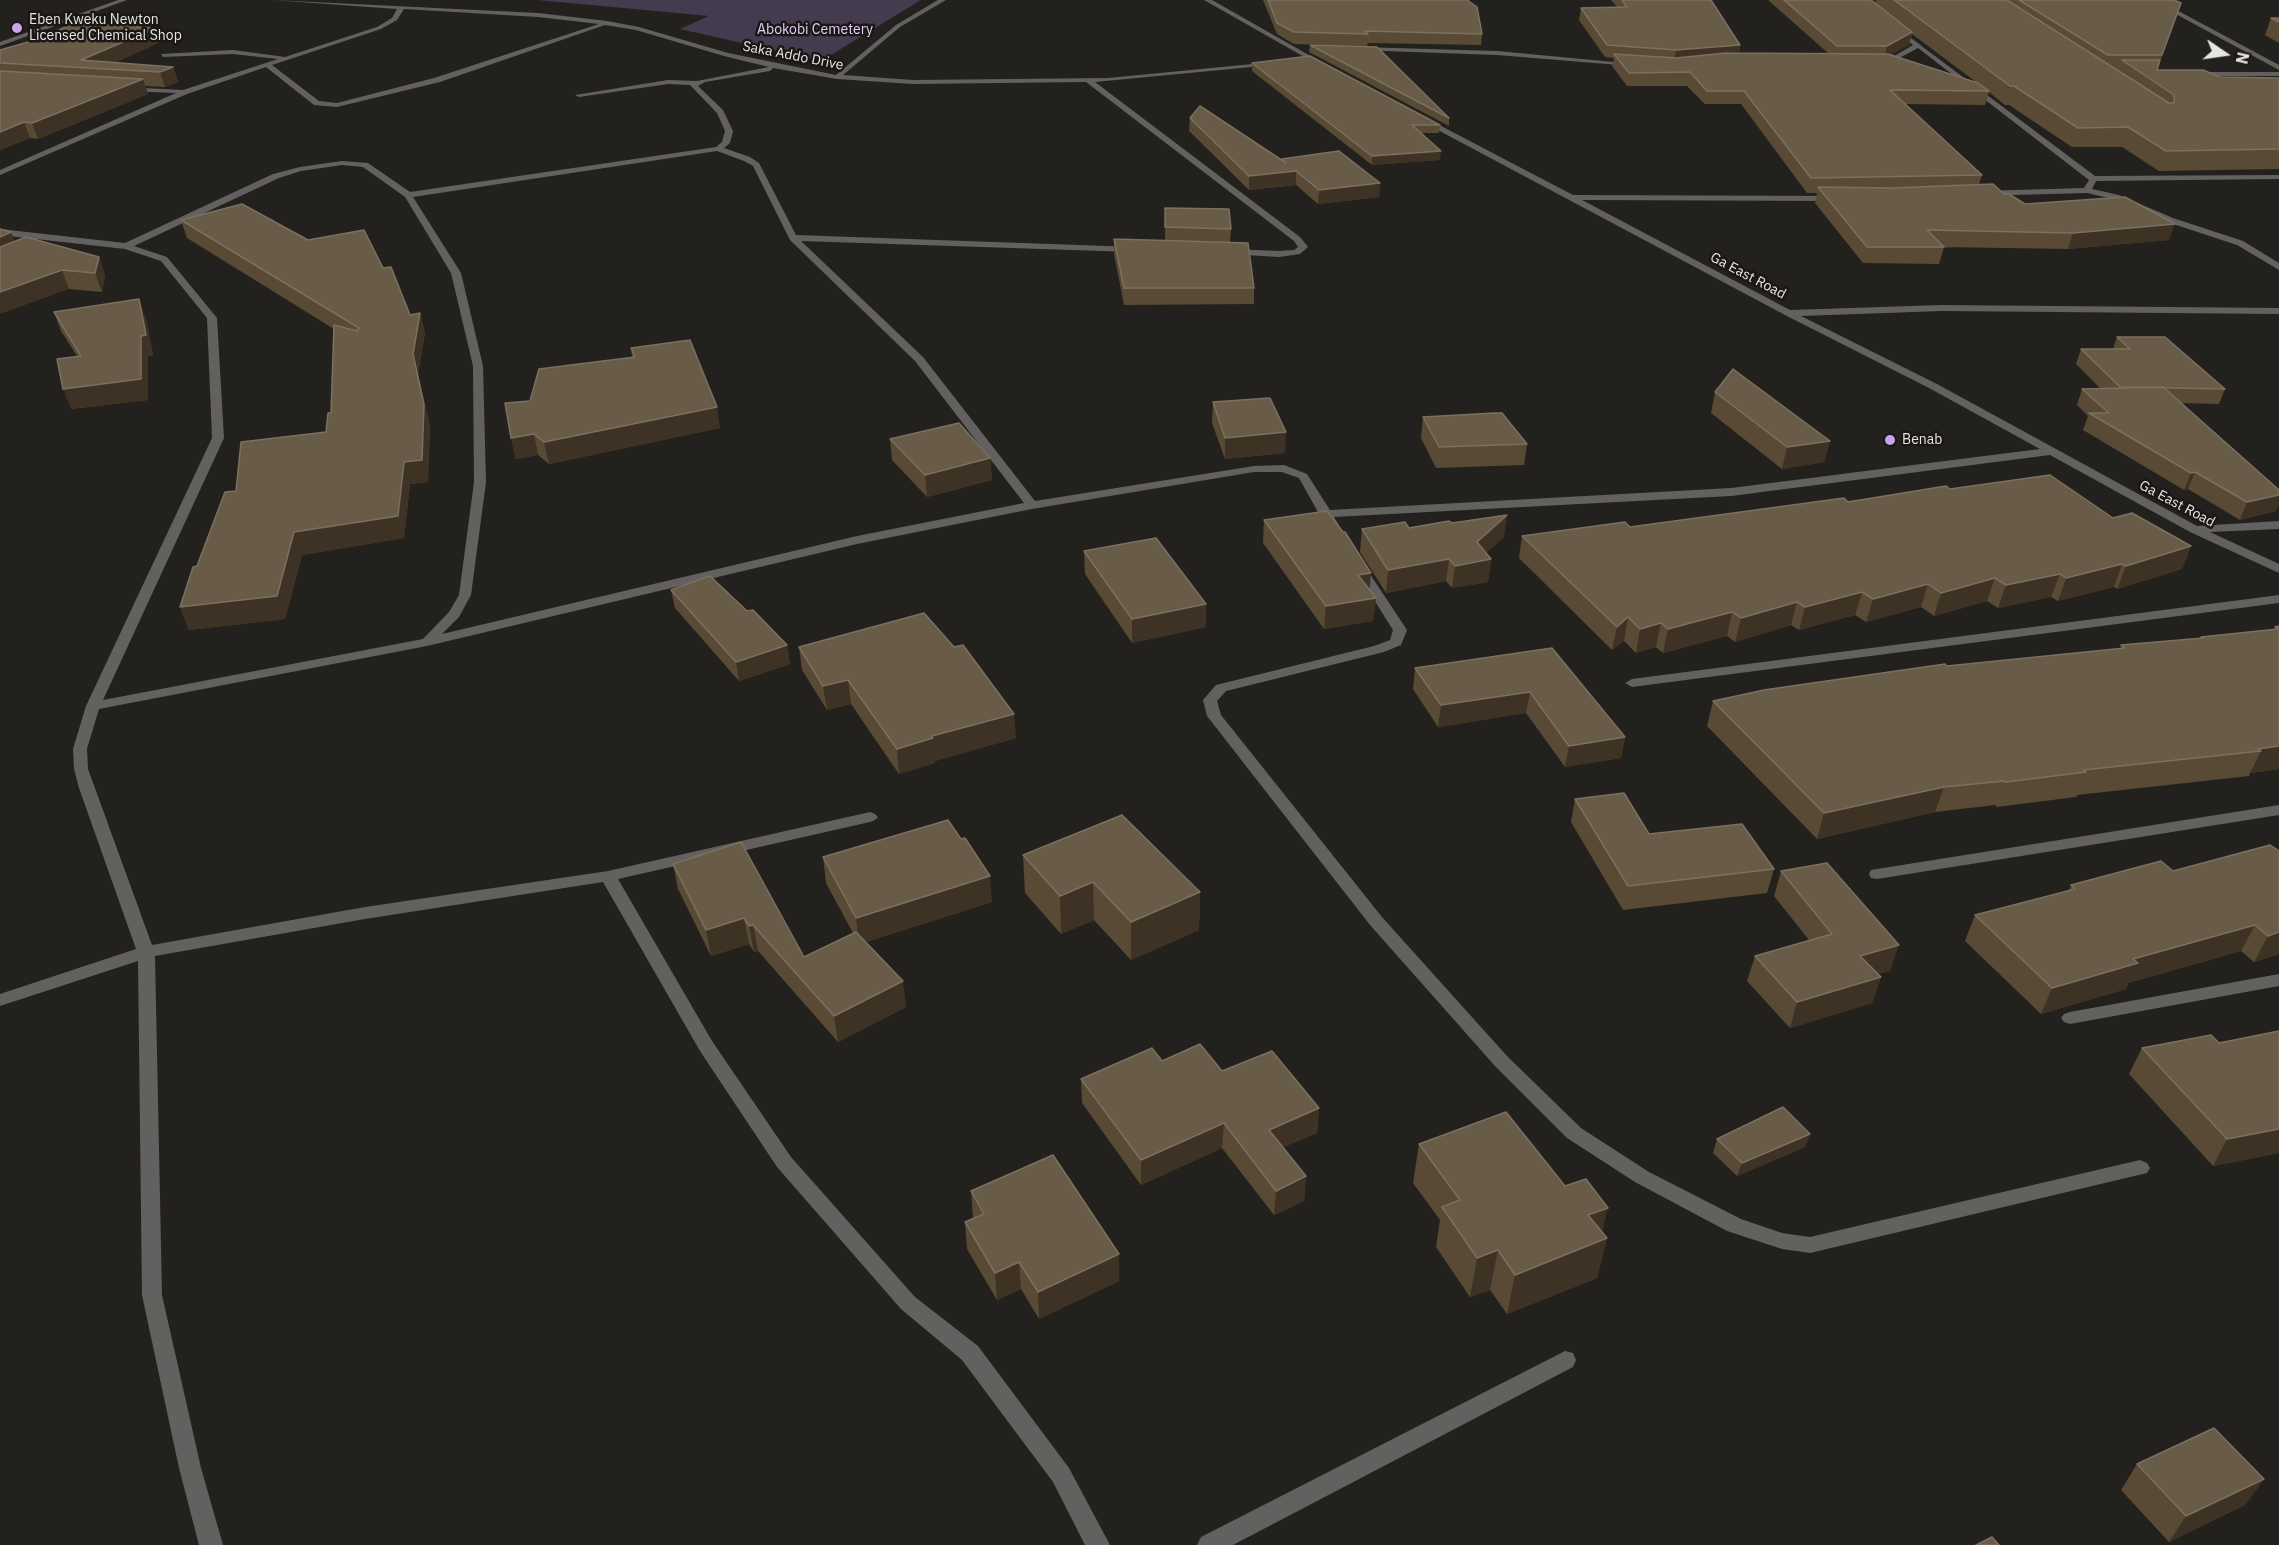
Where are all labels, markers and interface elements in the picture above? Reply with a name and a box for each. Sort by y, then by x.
place label: Eben Kweku Newton Licensed Chemical Shop [29,12,182,44]
marker: Eben Kweku Newton Licensed Chemical Shop [10,21,24,35]
park label: Abokobi Cemetery [757,22,873,38]
north arrow [2195,24,2255,84]
street label: Saka Addo Drive [741,38,845,74]
text: N [2231,50,2254,66]
street label: Ga East Road [1707,249,1789,303]
place label: Benab [1902,432,1942,448]
marker: Benab [1883,433,1897,447]
street label: Ga East Road [2136,477,2218,531]

